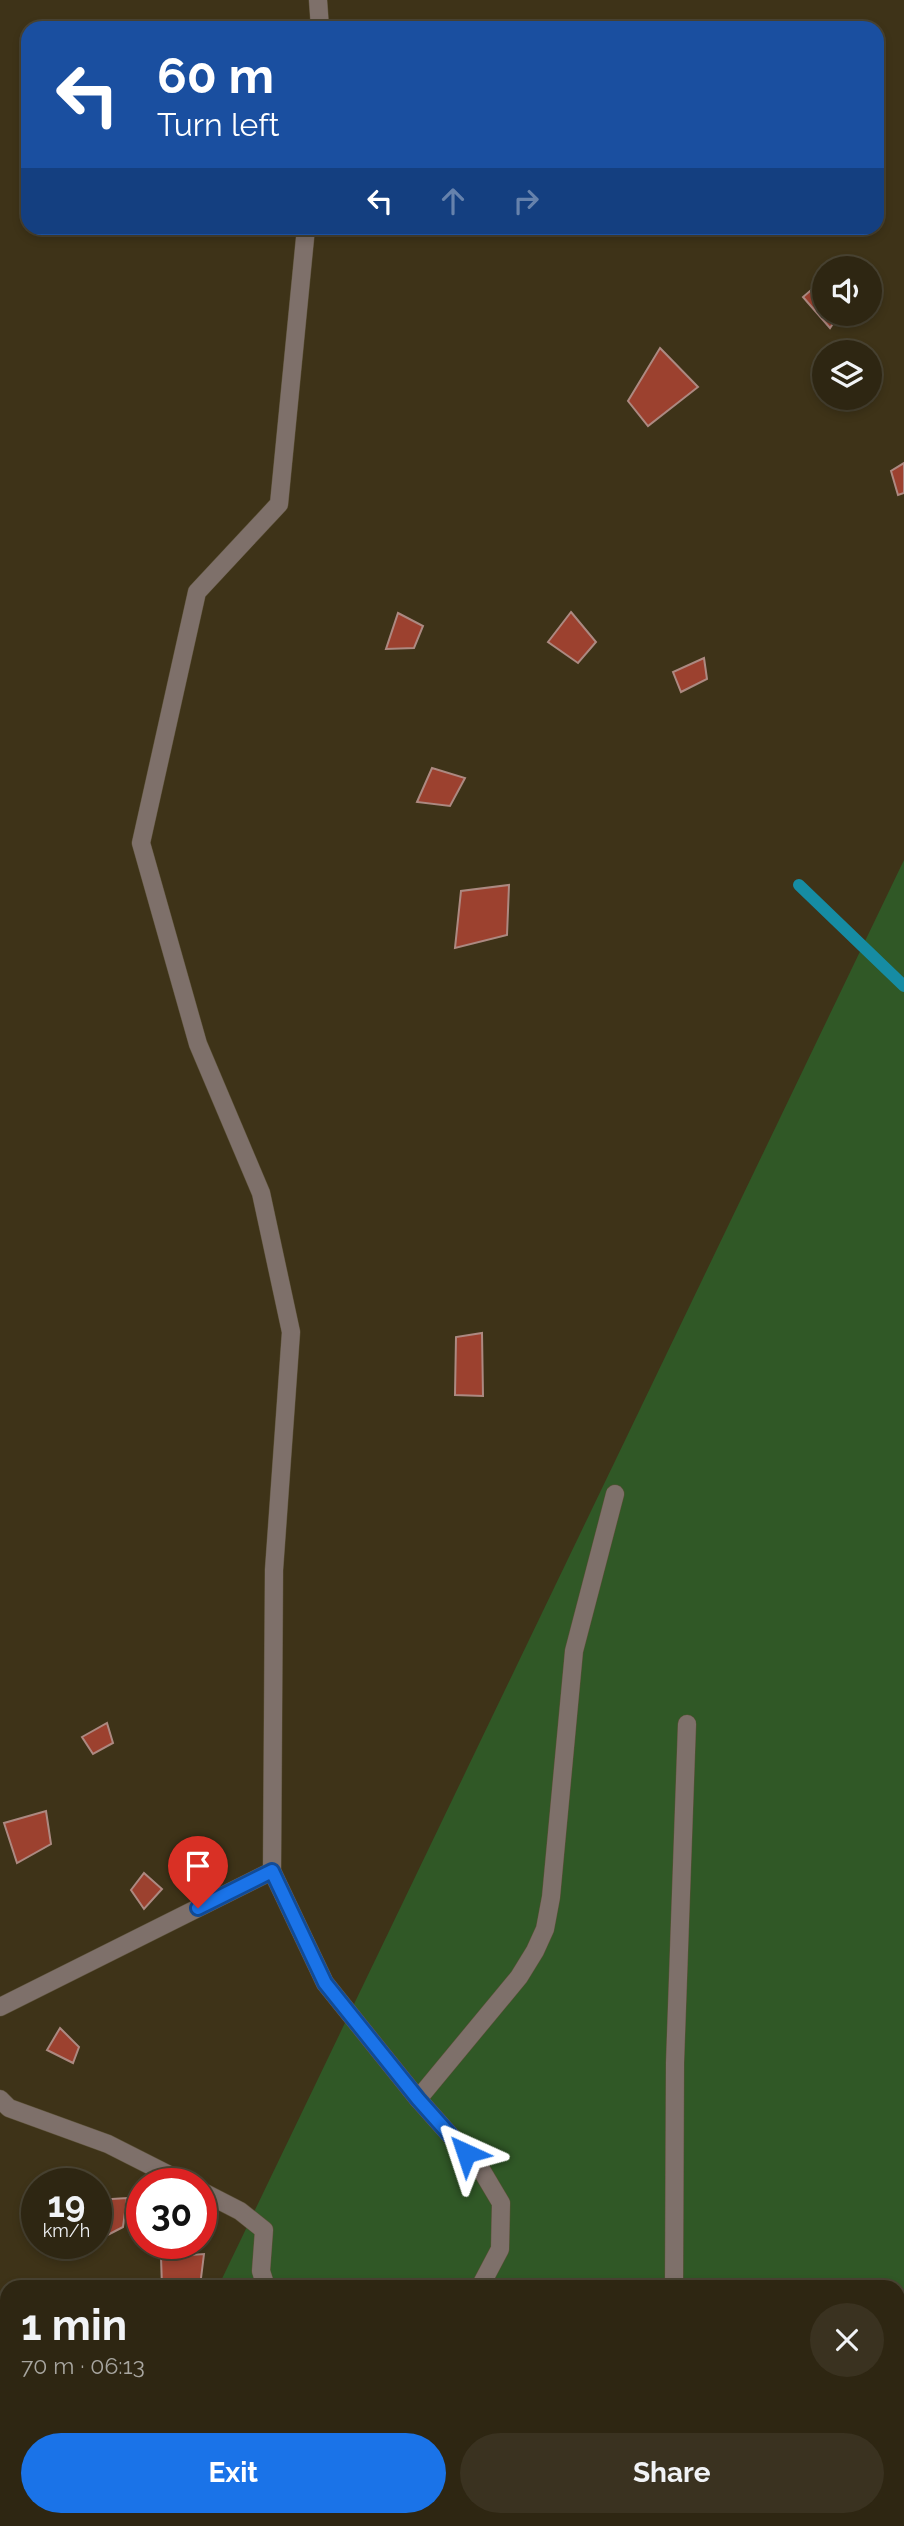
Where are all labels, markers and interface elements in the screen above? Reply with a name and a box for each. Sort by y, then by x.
text: 60 m [157,47,274,104]
icon: left [42,49,133,140]
text: Turn left [157,106,279,143]
icon: left [361,182,399,220]
icon: ahead [434,182,472,220]
icon: right [507,182,545,220]
map controls [812,256,882,410]
button: sound [812,256,882,326]
button: layers [812,340,882,410]
pin [168,1836,228,1908]
icon: arrive [179,1847,217,1885]
position arrow [429,2116,503,2190]
speed limit sign: 30 [126,2168,217,2259]
text: 19 [48,2184,85,2225]
text: km/h [43,2220,90,2241]
text: 1 min [21,2301,127,2350]
button: close [810,2303,884,2377]
text: 70 m · 06:13 [21,2352,145,2379]
button: Exit [21,2433,446,2513]
button: Share [460,2433,884,2513]

